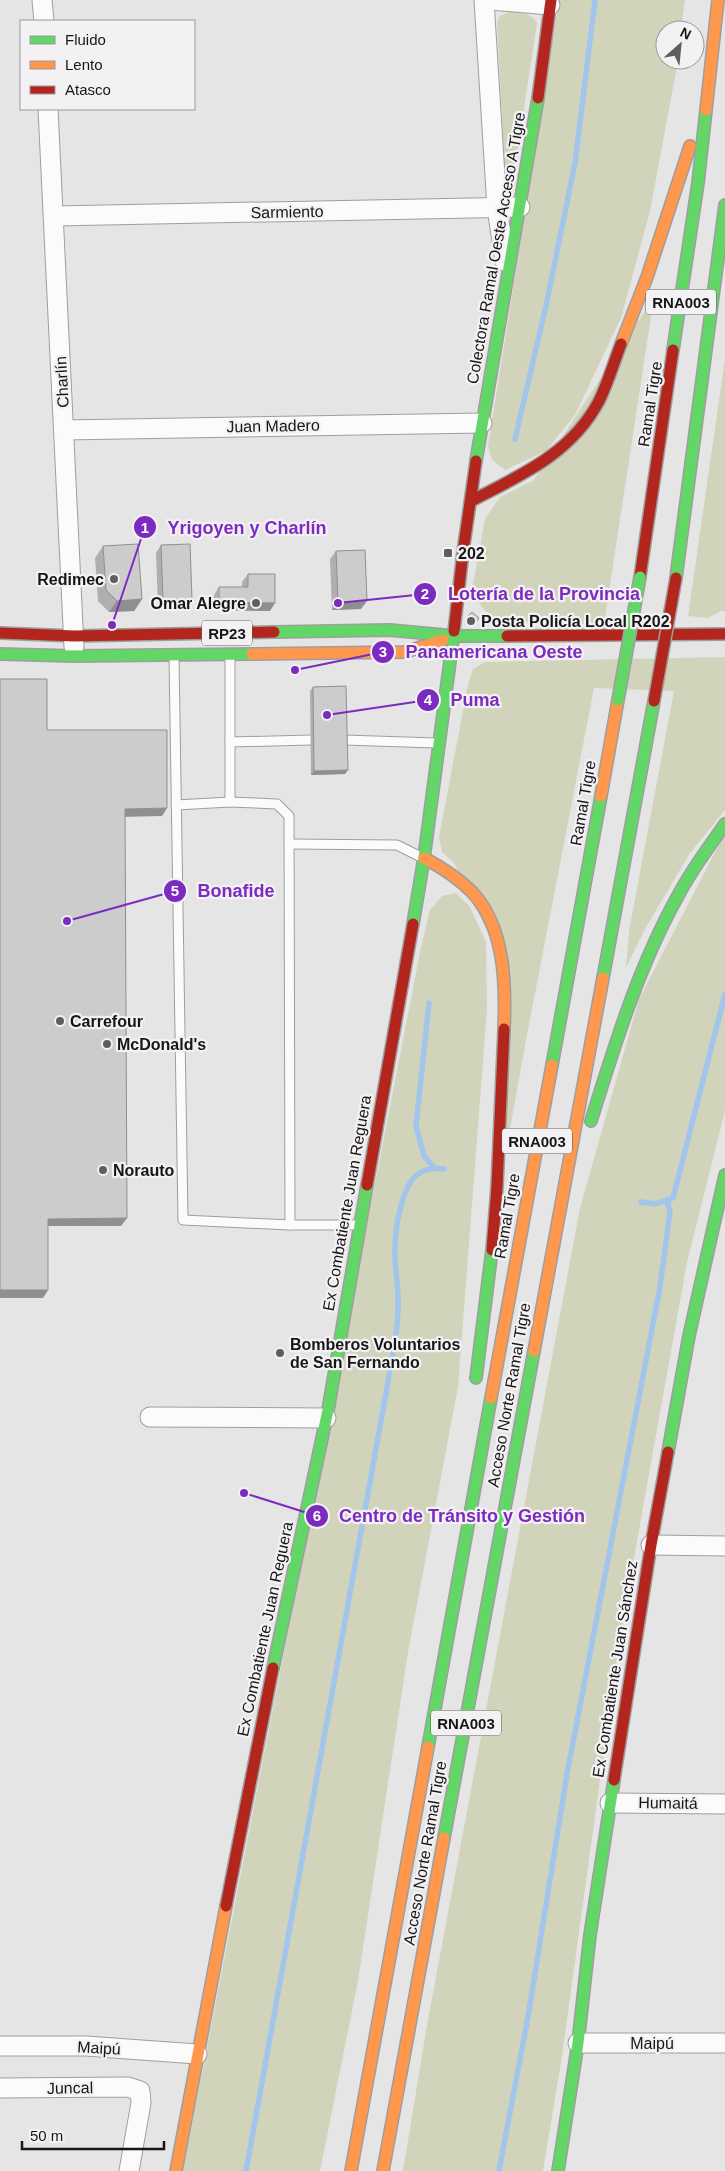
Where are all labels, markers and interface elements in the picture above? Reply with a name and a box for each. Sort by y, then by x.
legend [20,20,195,110]
north arrow [655,20,705,70]
text: N [678,24,694,43]
text: Fluido [65,31,106,48]
text: Lento [65,56,103,73]
text: Atasco [65,81,111,98]
street label: Colectora Ramal Oeste Acceso A Tigre [464,111,528,385]
street label: Sarmiento [250,203,324,221]
road number: RNA003 [646,290,716,314]
street label: Charlín [52,356,72,408]
street label: Ramal Tigre [635,360,665,448]
street label: Juan Madero [226,417,320,435]
callout: Yrigoyen y Charlín [133,511,337,544]
text: Yrigoyen y Charlín [167,518,327,538]
text: 1 [141,519,149,536]
place label: 202 [458,545,485,562]
marker: 202 [442,547,454,559]
place label: Redimec [37,571,104,588]
marker: Redimec [108,573,120,585]
callout: Lotería de la Provincia [413,577,650,610]
text: Lotería de la Provincia [448,584,641,604]
text: 2 [421,585,429,602]
place label: Omar Alegre [151,595,246,612]
marker: Omar Alegre [250,597,262,609]
place label: Posta Policía Local R202 [481,613,670,630]
marker: Posta Policía Local R202 [465,615,477,627]
road number: RP23 [202,620,252,646]
callout: Panamericana Oeste [371,635,593,668]
text: Panamericana Oeste [405,642,583,662]
text: 3 [379,643,387,660]
callout: Puma [415,683,509,716]
text: Puma [450,690,500,710]
text: 4 [424,691,433,708]
street label: Ramal Tigre [567,759,599,847]
callout: Bonafide [162,874,284,907]
text: Bonafide [197,881,275,901]
text: 5 [171,882,179,899]
place label: Carrefour [70,1013,143,1030]
marker: Carrefour [54,1015,66,1027]
place label: McDonald's [117,1036,206,1053]
marker: McDonald's [101,1038,113,1050]
street label: Ex Combatiente Juan Reguera [320,1094,374,1312]
road number: RNA003 [502,1128,572,1154]
place label: Norauto [113,1162,175,1179]
marker: Norauto [97,1164,109,1176]
street label: Ramal Tigre [491,1172,523,1260]
street label: Acceso Norte Ramal Tigre [484,1301,534,1488]
place label: Bomberos Voluntarios de San Fernando [290,1336,460,1371]
marker: Bomberos Voluntarios de San Fernando [274,1347,286,1359]
callout: Centro de Tránsito y Gestión [304,1500,595,1533]
text: Centro de Tránsito y Gestión [339,1506,585,1526]
text: 6 [313,1507,321,1524]
street label: Ex Combatiente Juan Reguera [234,1520,296,1738]
street label: Ex Combatiente Juan Sánchez [589,1559,641,1779]
road number: RNA003 [431,1710,501,1736]
street label: Acceso Norte Ramal Tigre [400,1759,450,1946]
street label: Humaitá [638,1794,698,1812]
street label: Maipú [630,2035,674,2052]
street label: Maipú [77,2038,121,2058]
street label: Juncal [47,2079,93,2097]
scale bar [22,2118,165,2150]
text: 50 m [30,2127,63,2144]

